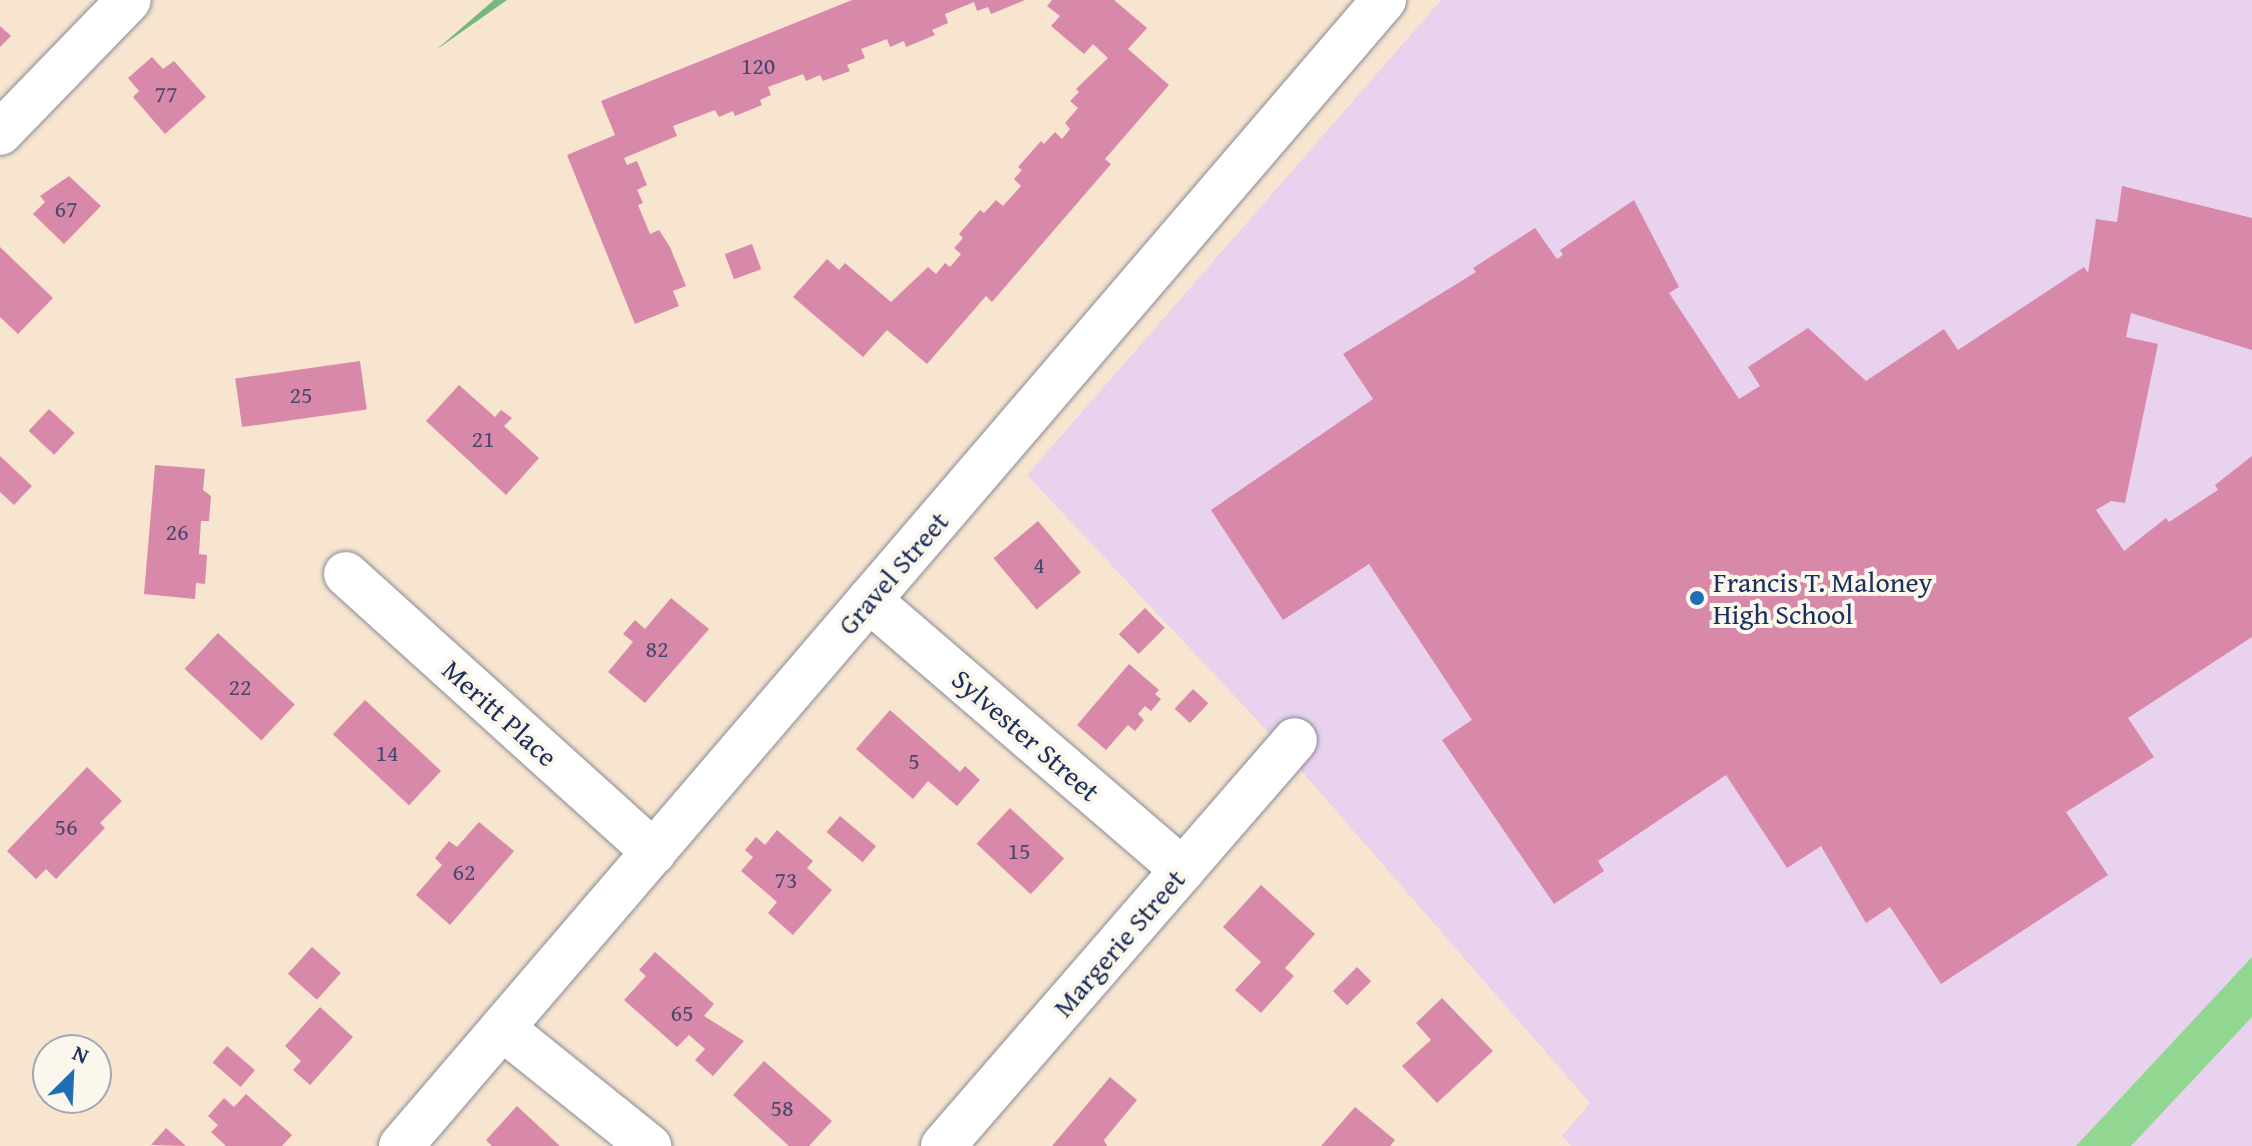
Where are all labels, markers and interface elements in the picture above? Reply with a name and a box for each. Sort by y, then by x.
house number: 120 [741,52,775,80]
house number: 77 [154,80,178,108]
house number: 67 [54,195,78,223]
house number: 25 [289,381,313,409]
house number: 21 [471,425,495,453]
street label: Gravel Street [831,505,955,641]
house number: 26 [165,518,189,546]
house number: 4 [1033,551,1045,579]
place label: Francis T. Maloney High School [1713,565,1932,631]
marker: Francis T. Maloney High School [1688,589,1706,607]
house number: 82 [645,635,669,663]
street label: Meritt Place [436,653,564,773]
street label: Sylvester Street [945,662,1107,808]
house number: 22 [228,673,252,701]
house number: 14 [375,739,399,767]
house number: 5 [908,747,920,775]
house number: 56 [54,813,78,841]
house number: 15 [1007,837,1031,865]
house number: 62 [452,858,476,886]
street label: Margerie Street [1046,862,1192,1024]
house number: 73 [774,866,798,894]
house number: 65 [670,999,694,1027]
north arrow [32,1034,112,1114]
text: N [68,1036,94,1072]
house number: 58 [770,1094,794,1122]

